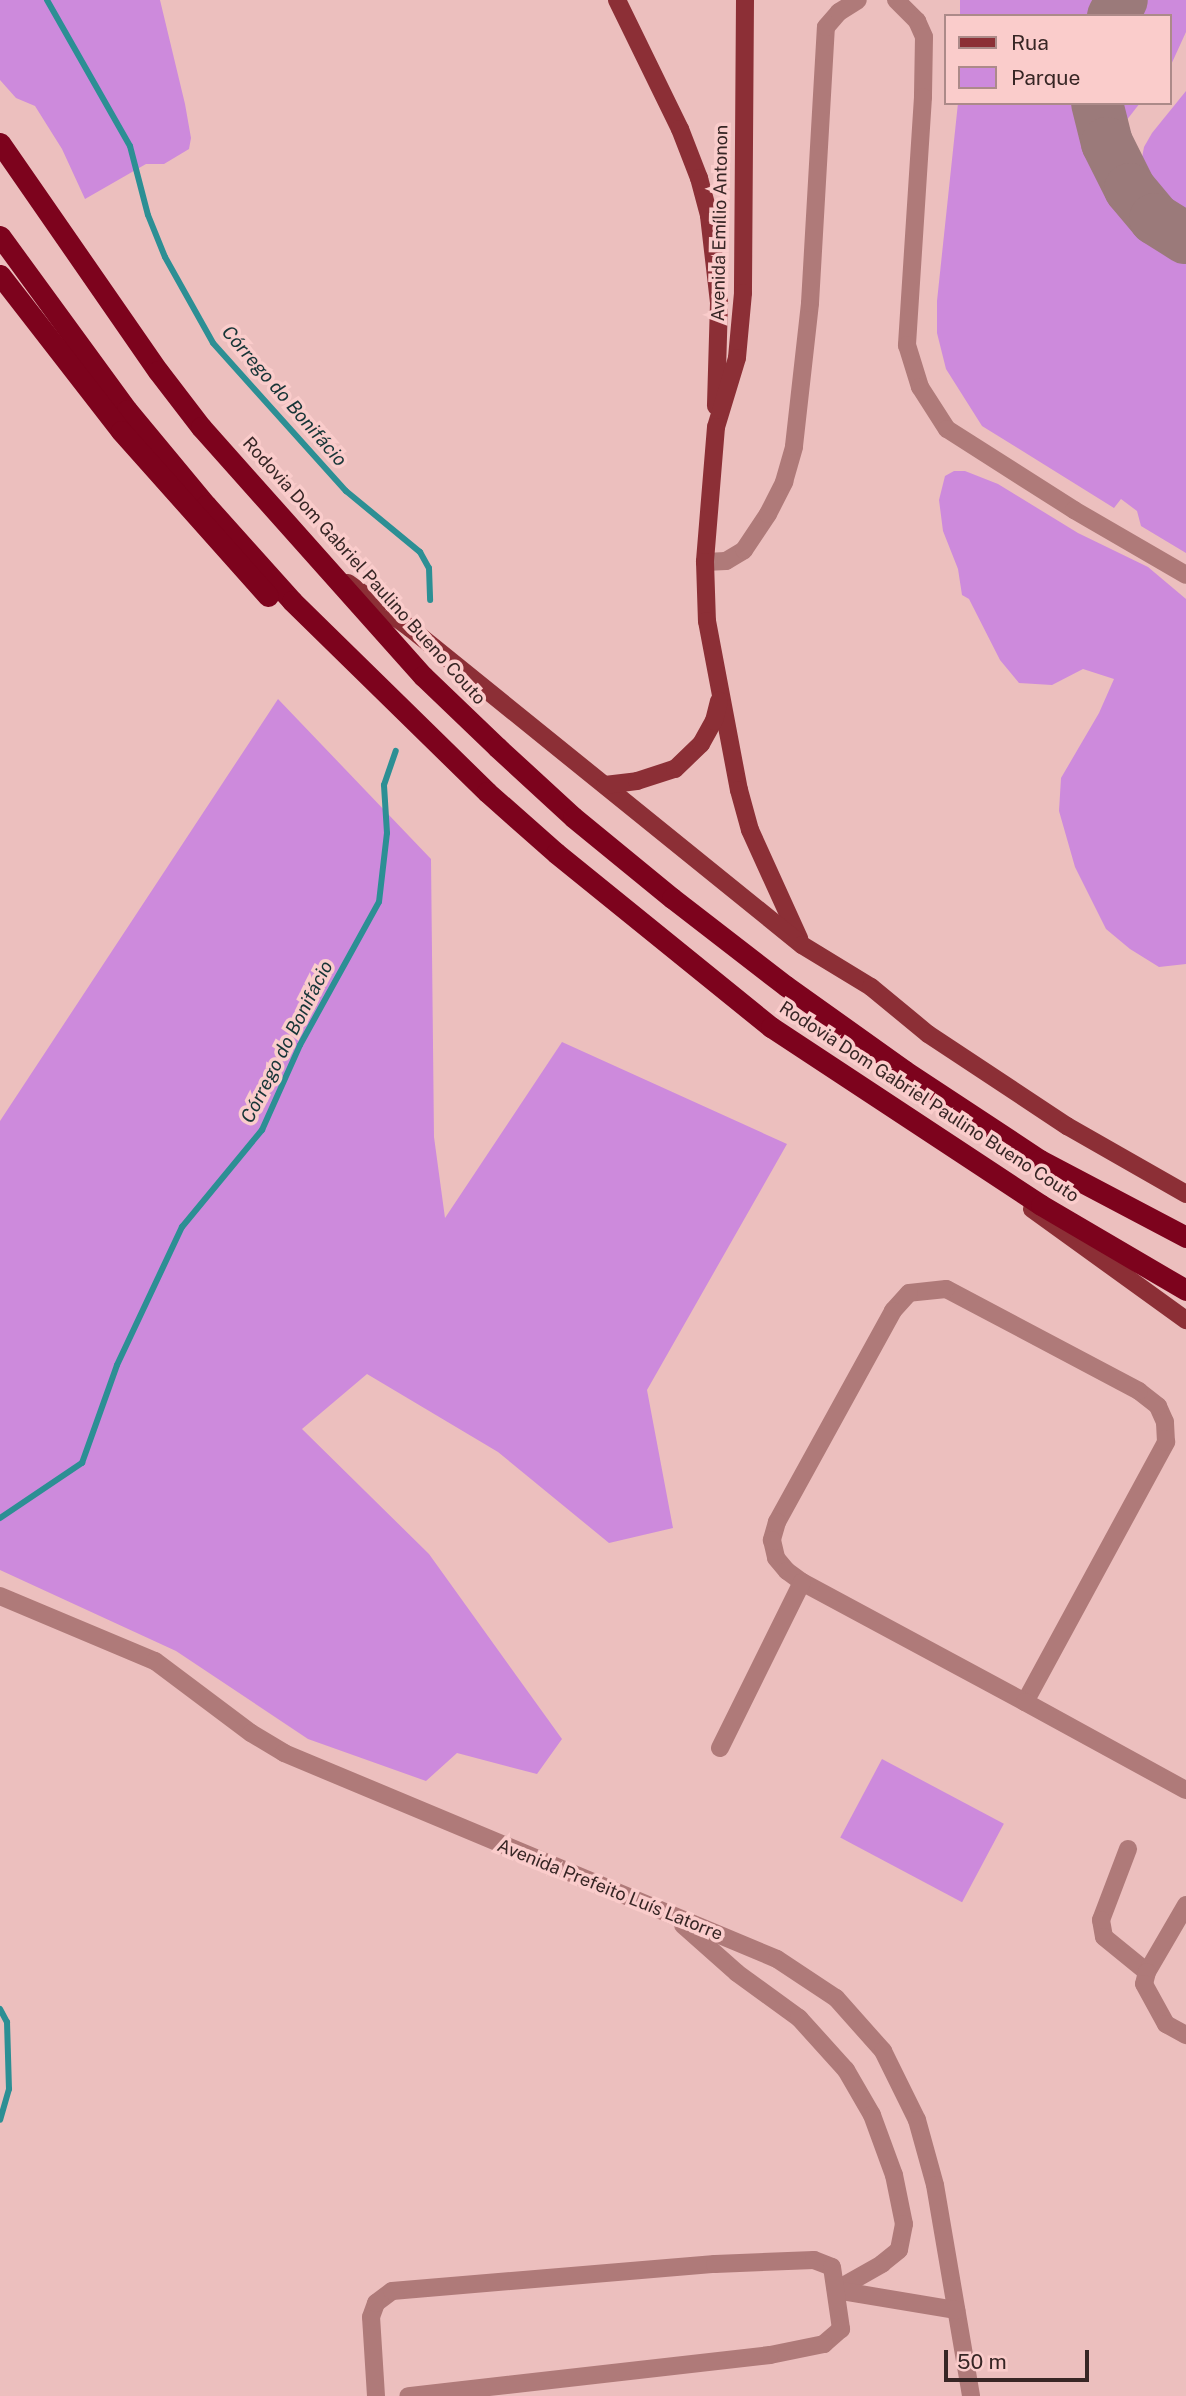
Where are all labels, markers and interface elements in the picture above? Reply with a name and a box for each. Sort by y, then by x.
legend [944,14,1172,105]
text: Rua [1011,30,1049,55]
text: Parque [1011,65,1080,90]
street label: Avenida Emílio Antonon [707,124,733,322]
water label: Córrego do Bonifácio [216,321,352,471]
street label: Rodovia Dom Gabriel Paulino Bueno Couto [238,433,490,709]
water label: Córrego do Bonifácio [236,957,338,1127]
street label: Rodovia Dom Gabriel Paulino Bueno Couto [775,997,1083,1207]
street label: Avenida Prefeito Luís Latorre [494,1835,726,1945]
scale bar [948,2336,1093,2380]
text: 50 m [957,2349,1007,2374]

